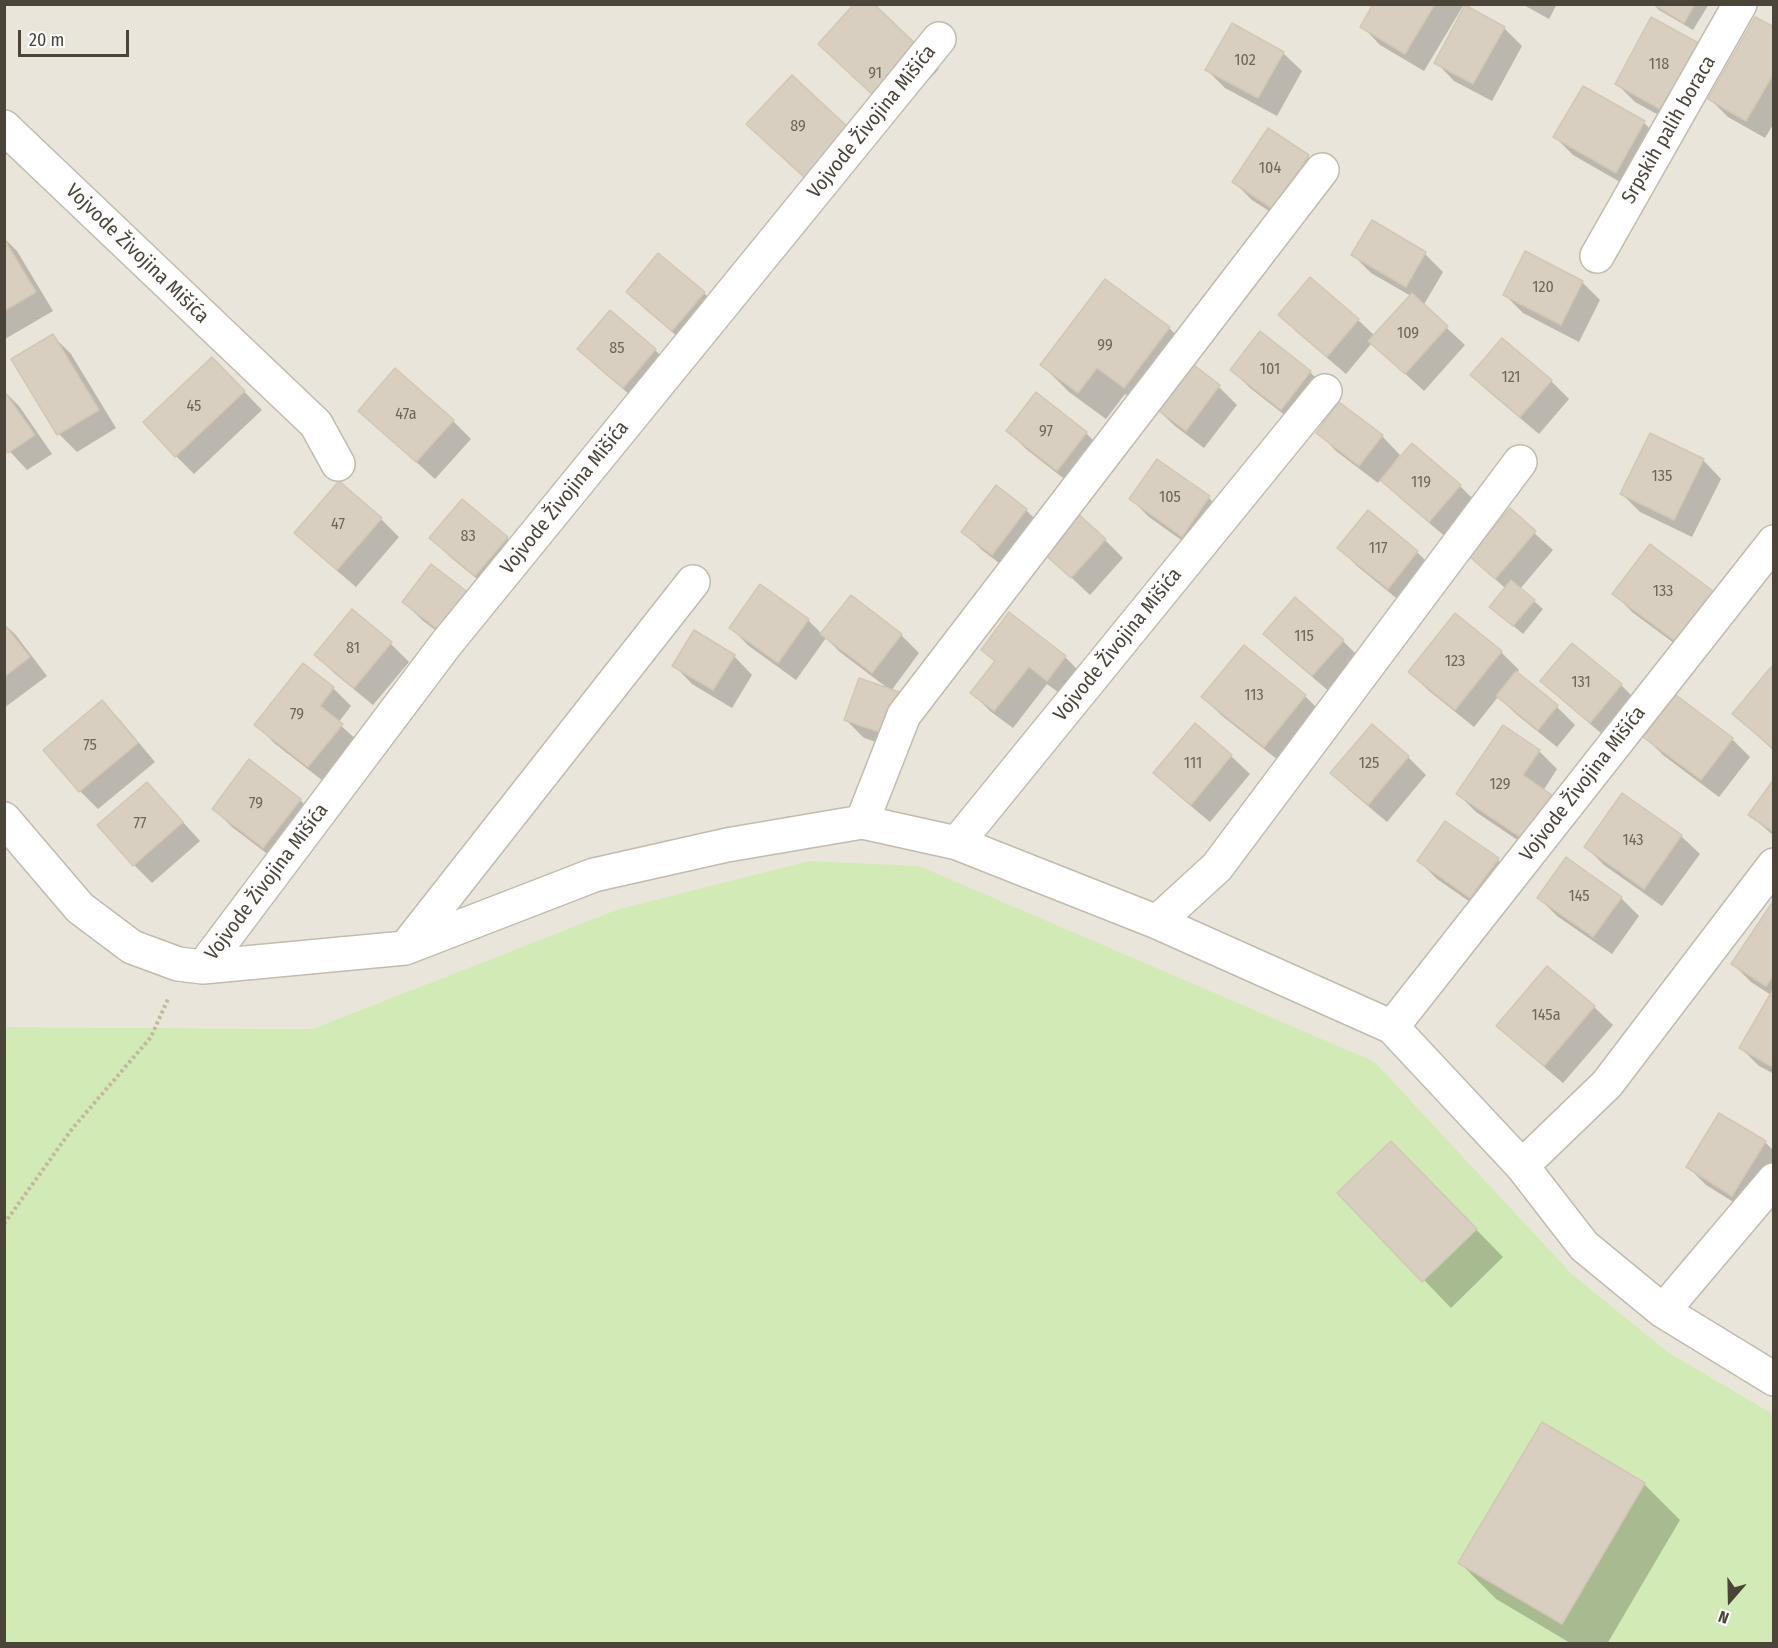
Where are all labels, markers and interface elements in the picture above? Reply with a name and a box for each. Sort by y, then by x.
scale bar [21,18,132,56]
text: 20 m [29,29,64,51]
street label: Vojvode Živojina Mišića [803,41,941,203]
house number: 102 [1234,51,1256,71]
street label: Srpskih palih boraca [1617,52,1721,208]
house number: 118 [1649,55,1669,75]
house number: 91 [868,64,882,84]
house number: 89 [790,117,806,137]
house number: 104 [1259,159,1281,179]
street label: Vojvode Živojina Mišića [60,179,214,329]
house number: 120 [1532,278,1554,298]
house number: 109 [1397,324,1419,344]
house number: 99 [1097,336,1113,356]
house number: 85 [609,339,625,359]
house number: 101 [1260,360,1280,380]
house number: 121 [1501,368,1521,388]
house number: 45 [187,397,201,417]
house number: 47a [395,405,417,425]
street label: Vojvode Živojina Mišića [496,417,634,579]
house number: 97 [1039,422,1053,442]
house number: 135 [1652,467,1672,487]
house number: 119 [1411,473,1431,493]
house number: 105 [1159,488,1181,508]
house number: 47 [331,515,345,535]
house number: 83 [460,527,476,547]
house number: 117 [1369,539,1387,559]
street label: Vojvode Živojina Mišića [1049,564,1187,726]
house number: 133 [1653,582,1673,602]
house number: 115 [1294,627,1314,647]
house number: 81 [346,639,360,659]
house number: 123 [1445,652,1465,672]
house number: 131 [1571,673,1591,693]
house number: 113 [1244,686,1264,706]
street label: Vojvode Živojina Mišića [1515,702,1651,866]
house number: 79 [290,705,304,725]
house number: 75 [83,736,97,756]
house number: 111 [1184,754,1202,774]
house number: 125 [1359,754,1379,774]
house number: 129 [1490,775,1510,795]
house number: 79 [249,794,263,814]
street label: Vojvode Živojina Mišića [200,799,334,965]
house number: 77 [133,814,147,834]
house number: 143 [1623,831,1643,851]
house number: 145 [1568,887,1590,907]
house number: 145a [1531,1006,1561,1026]
north arrow [1700,1570,1760,1630]
text: N [1716,1607,1731,1628]

